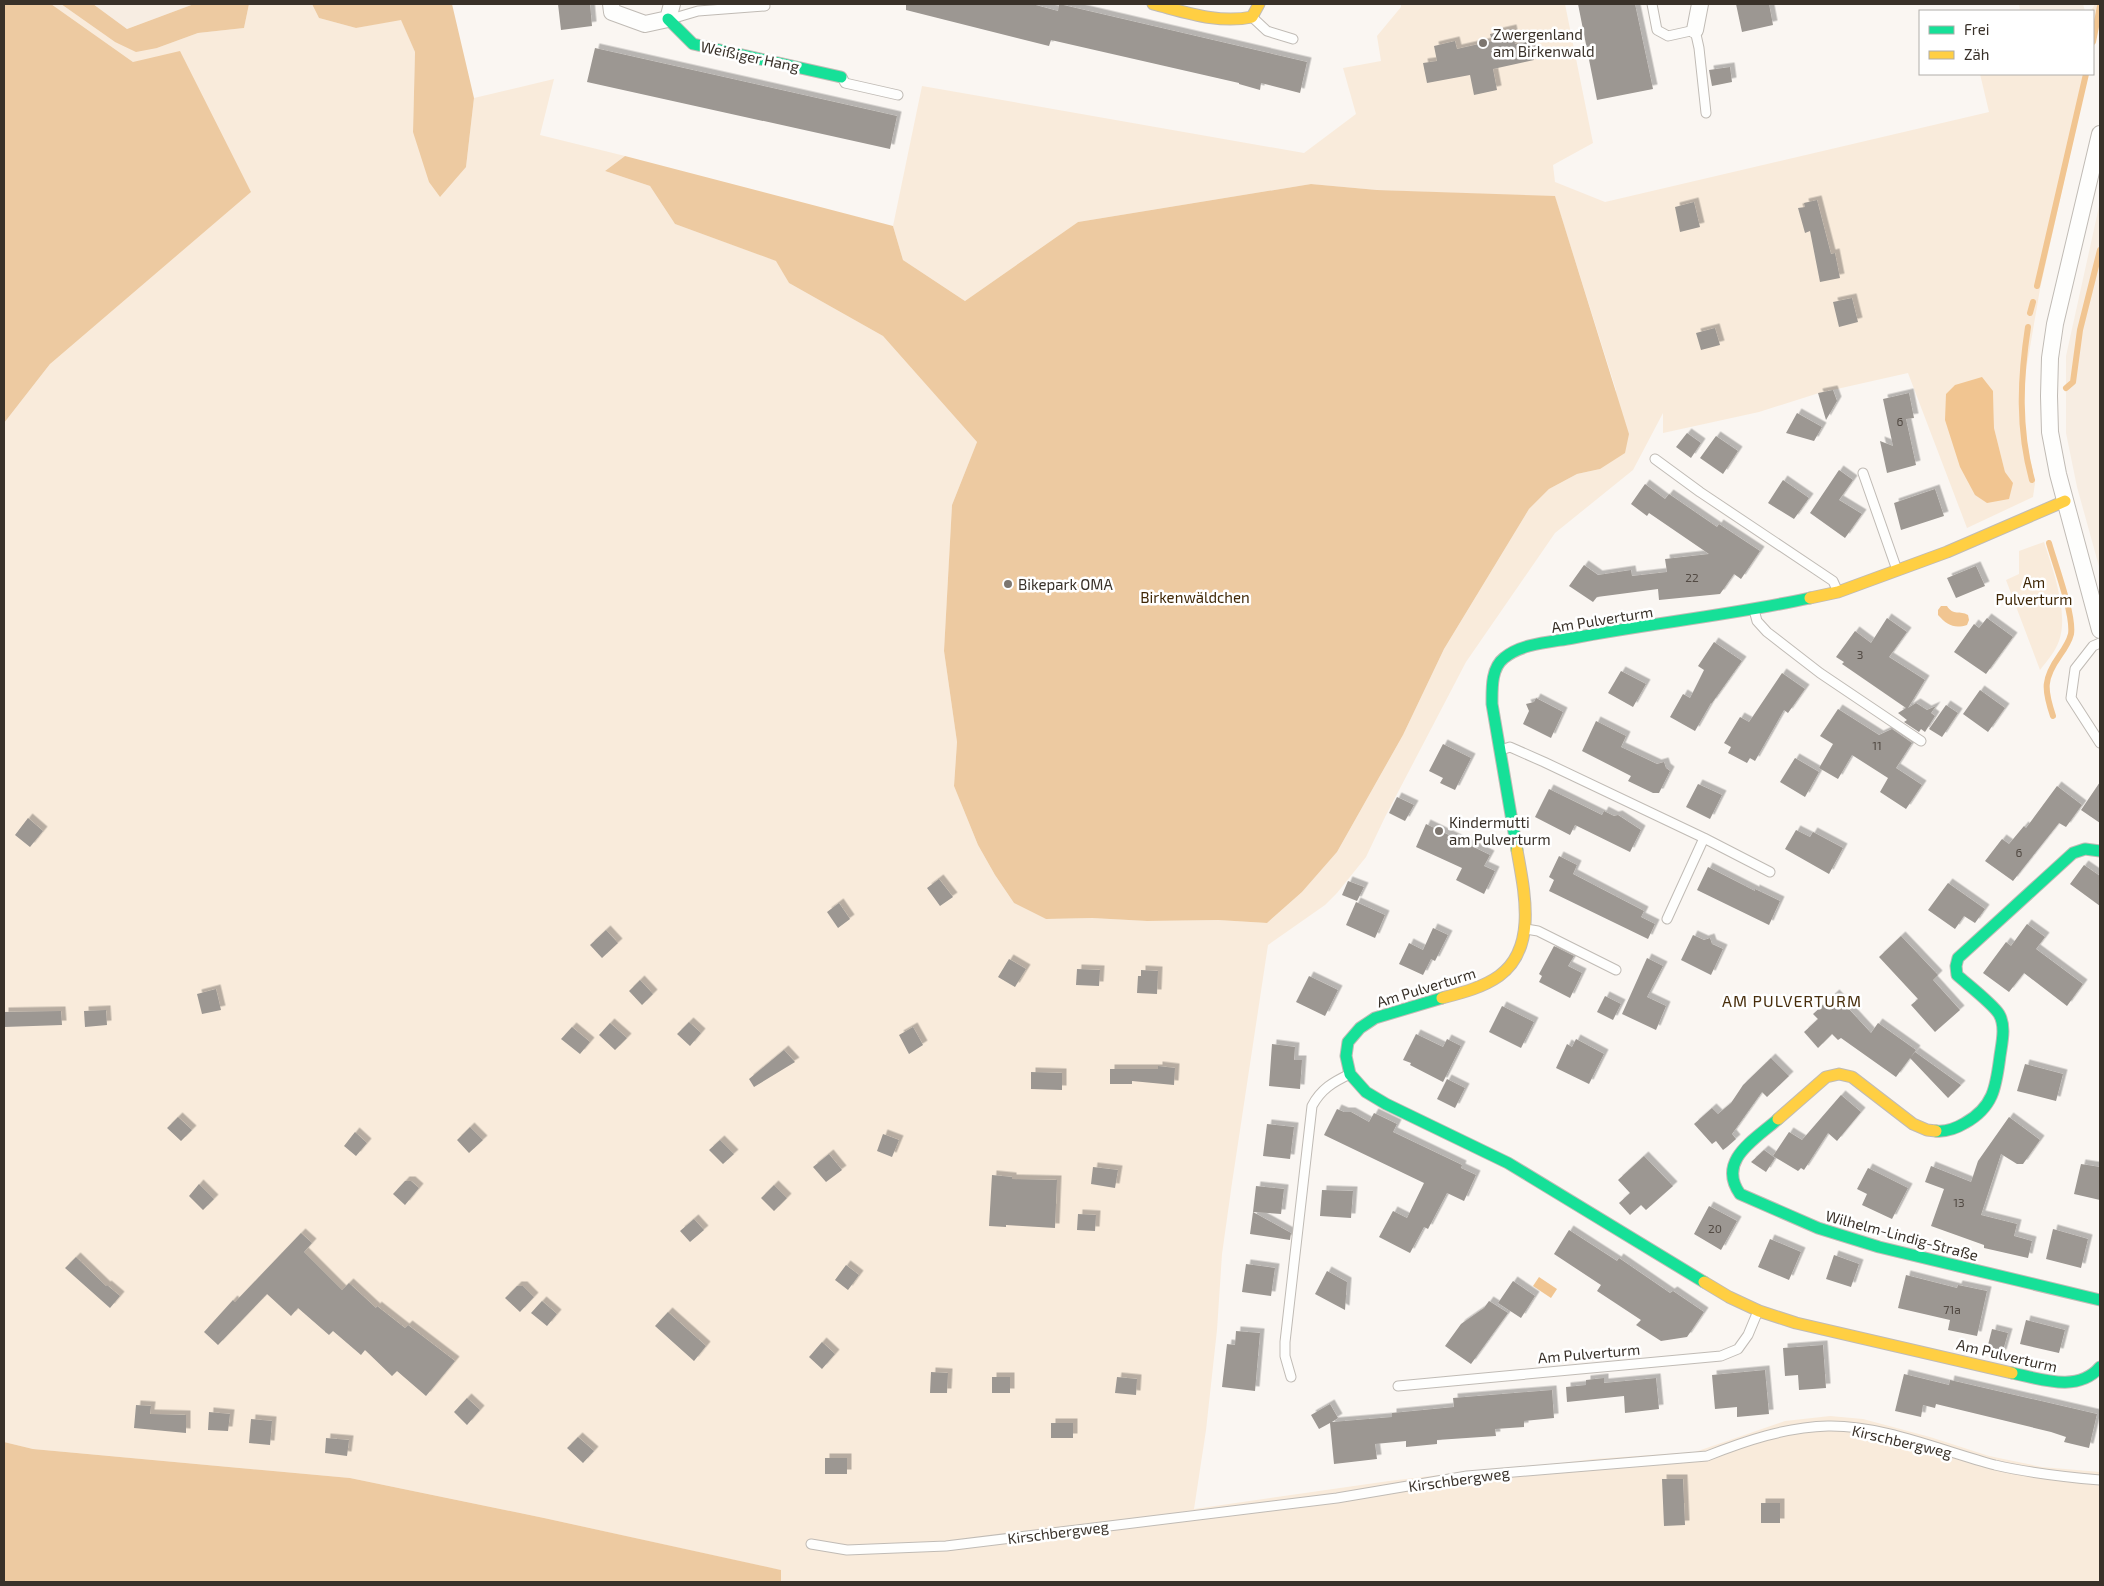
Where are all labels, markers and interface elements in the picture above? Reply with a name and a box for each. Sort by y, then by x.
legend [1919,10,2094,75]
text: Frei [1964,20,1989,38]
place label: Zwergenland am Birkenwald [1493,25,1595,60]
street label: Weißiger Hang [699,37,802,75]
marker: Zwergenland am Birkenwald [1477,37,1489,49]
text: Zäh [1964,45,1989,63]
house number: 6 [1897,414,1904,428]
house number: 22 [1685,570,1699,584]
park label: Am Pulverturm [1996,573,2072,608]
place label: Bikepark OMA [1018,575,1113,593]
marker: Bikepark OMA [1002,578,1014,590]
park label: Birkenwäldchen [1140,588,1250,606]
street label: Am Pulverturm [1550,602,1654,636]
house number: 3 [1857,647,1863,661]
house number: 11 [1872,738,1882,752]
place label: Kindermutti am Pulverturm [1449,813,1551,848]
marker: Kindermutti am Pulverturm [1433,825,1445,837]
house number: 6 [2016,845,2023,859]
street label: Am Pulverturm [1374,963,1478,1011]
district label: AM PULVERTURM [1722,991,1862,1010]
house number: 13 [1953,1195,1965,1209]
street label: Wilhelm-Lindig-Straße [1824,1206,1980,1264]
house number: 20 [1708,1221,1722,1235]
house number: 71a [1943,1302,1961,1316]
street label: Am Pulverturm [1955,1335,2059,1375]
street label: Am Pulverturm [1537,1340,1641,1366]
street label: Kirschbergweg [1850,1421,1954,1461]
street label: Kirschbergweg [1407,1463,1511,1495]
street label: Kirschbergweg [1006,1517,1110,1547]

